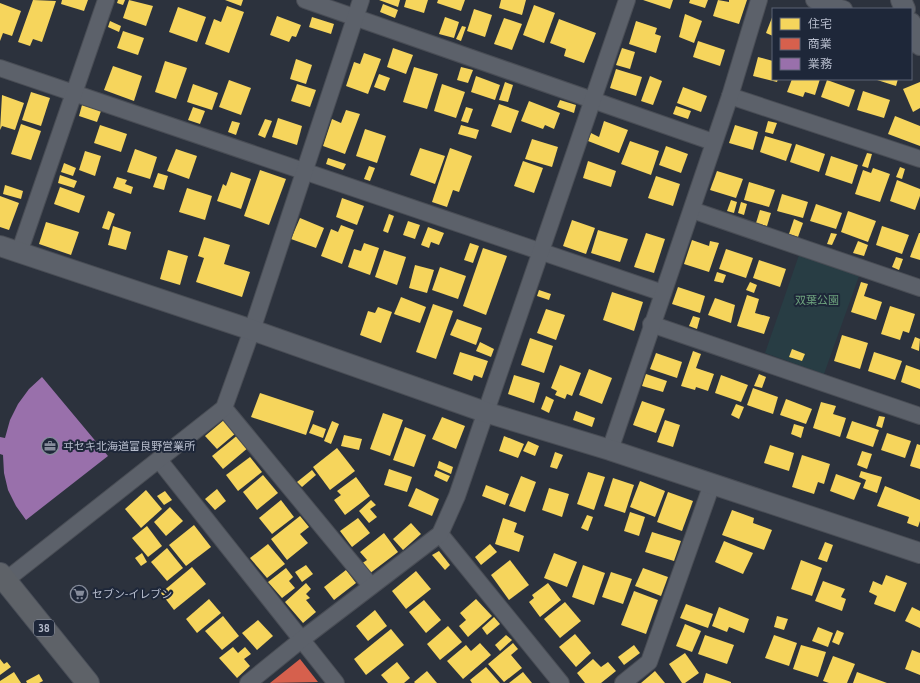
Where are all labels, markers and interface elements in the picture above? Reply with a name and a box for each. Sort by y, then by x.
legend [772,8,912,80]
text: 住宅 [808,17,832,30]
text: 商業 [808,37,832,50]
text: 業務 [808,57,832,70]
park label: 双葉公園 [795,294,839,306]
office icon: ヰセキ北海道富良野営業所 [40,436,60,456]
place label: ヰセキ北海道富良野営業所 [63,440,196,452]
supermarket icon: セブン-イレブン [69,584,89,604]
place label: セブン-イレブン [92,588,172,600]
road number: 38 [34,620,54,636]

